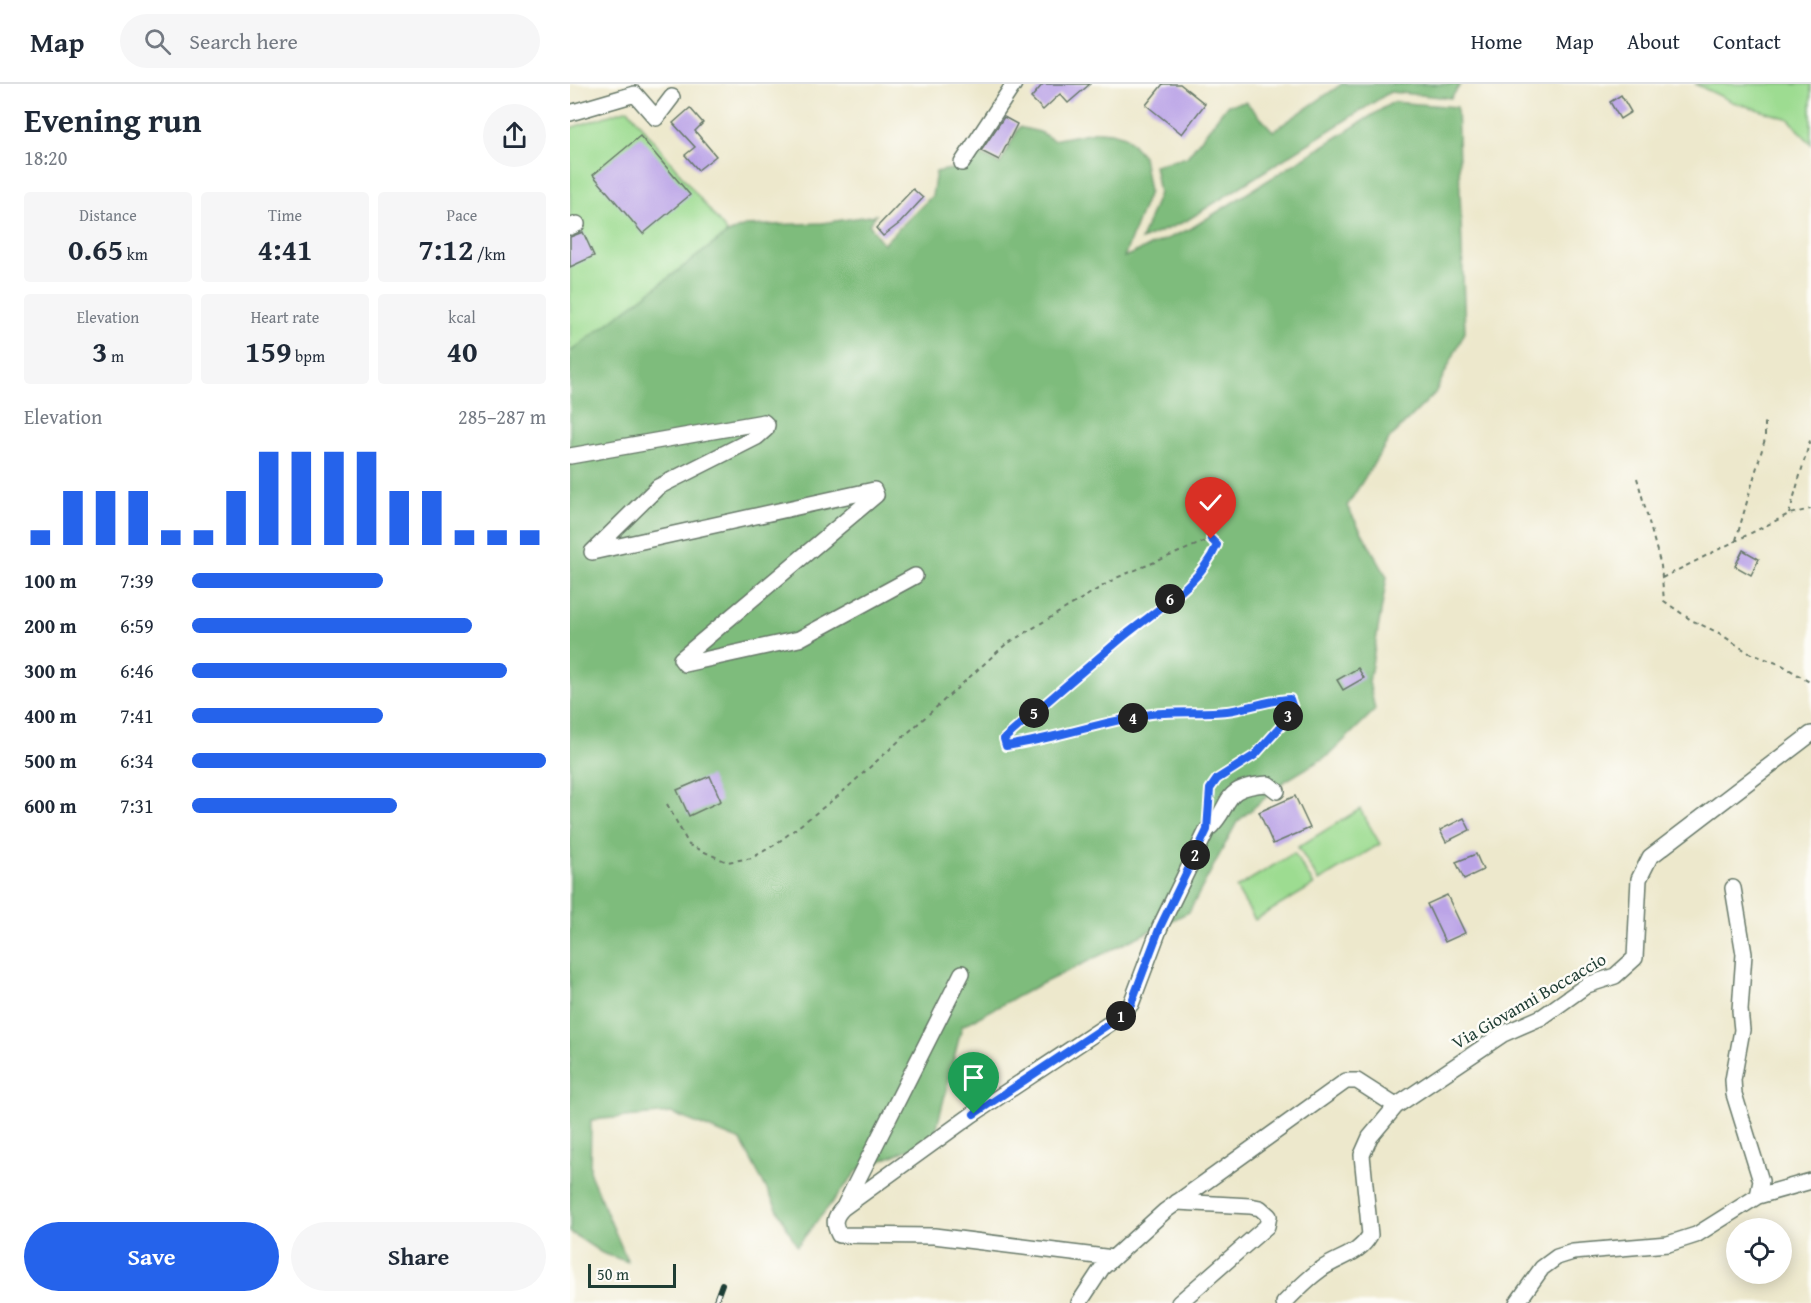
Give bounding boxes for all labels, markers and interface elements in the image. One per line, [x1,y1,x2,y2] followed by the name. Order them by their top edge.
[120,14,540,68] search box
[30,21,84,62] text: Map
[141,25,174,58] icon: search
[189,25,298,57] text: Search here
[1471,26,1522,57] text: Home
[1555,26,1594,57] text: Map
[1627,26,1680,57] text: About
[1713,26,1781,57] text: Contact
[24,96,201,144] text: Evening run
[483,104,546,167] button: share
[24,143,67,172] text: 18:20
[79,203,137,227] text: Distance
[268,203,302,227] text: Time
[447,203,477,227] text: Pace
[68,227,123,271] text: 0.65
[257,227,313,271] text: 4:41
[418,227,473,271] text: 7:12
[123,242,148,266] text: km
[473,242,506,266] text: /km
[77,305,139,329] text: Elevation
[251,305,319,329] text: Heart rate
[448,305,476,329] text: kcal
[92,329,107,373] text: 3
[245,329,292,373] text: 159
[446,329,478,373] text: 40
[107,344,124,368] text: m
[292,344,325,368] text: bpm
[24,402,102,431] text: Elevation
[458,402,546,431] text: 285–287 m
[1185,477,1236,539] pin
[1194,486,1227,519] icon: check
[24,566,77,595] text: 100 m
[120,566,154,595] text: 7:39
[1155,584,1185,614] pin: 6
[1166,587,1174,611] text: 6
[24,611,77,640] text: 200 m
[120,611,154,640] text: 6:59
[24,656,77,685] text: 300 m
[120,656,154,685] text: 6:46
[1019,698,1049,728] pin: 5
[24,701,77,730] text: 400 m
[120,701,154,730] text: 7:41
[1030,701,1038,725] text: 5
[1273,701,1303,731] pin: 3
[1118,703,1148,733] pin: 4
[1284,704,1292,728] text: 3
[1129,706,1137,730] text: 4
[24,746,77,775] text: 500 m
[120,746,154,775] text: 6:34
[24,791,77,820] text: 600 m
[120,791,154,820] text: 7:31
[1180,840,1210,870] pin: 2
[1191,843,1199,867] text: 2
[1447,945,1611,1056] street label: Via Giovanni Boccaccio
[1106,1001,1136,1031] pin: 1
[1117,1004,1125,1028] text: 1
[948,1052,999,1114] pin
[957,1061,990,1094] icon: arrive
[1726,1218,1792,1284] map controls
[1726,1218,1792,1284] button: locate
[24,1222,279,1291] button: Save
[291,1222,546,1291] button: Share
[588,1261,676,1288] scale bar
[597,1262,629,1286] text: 50 m

